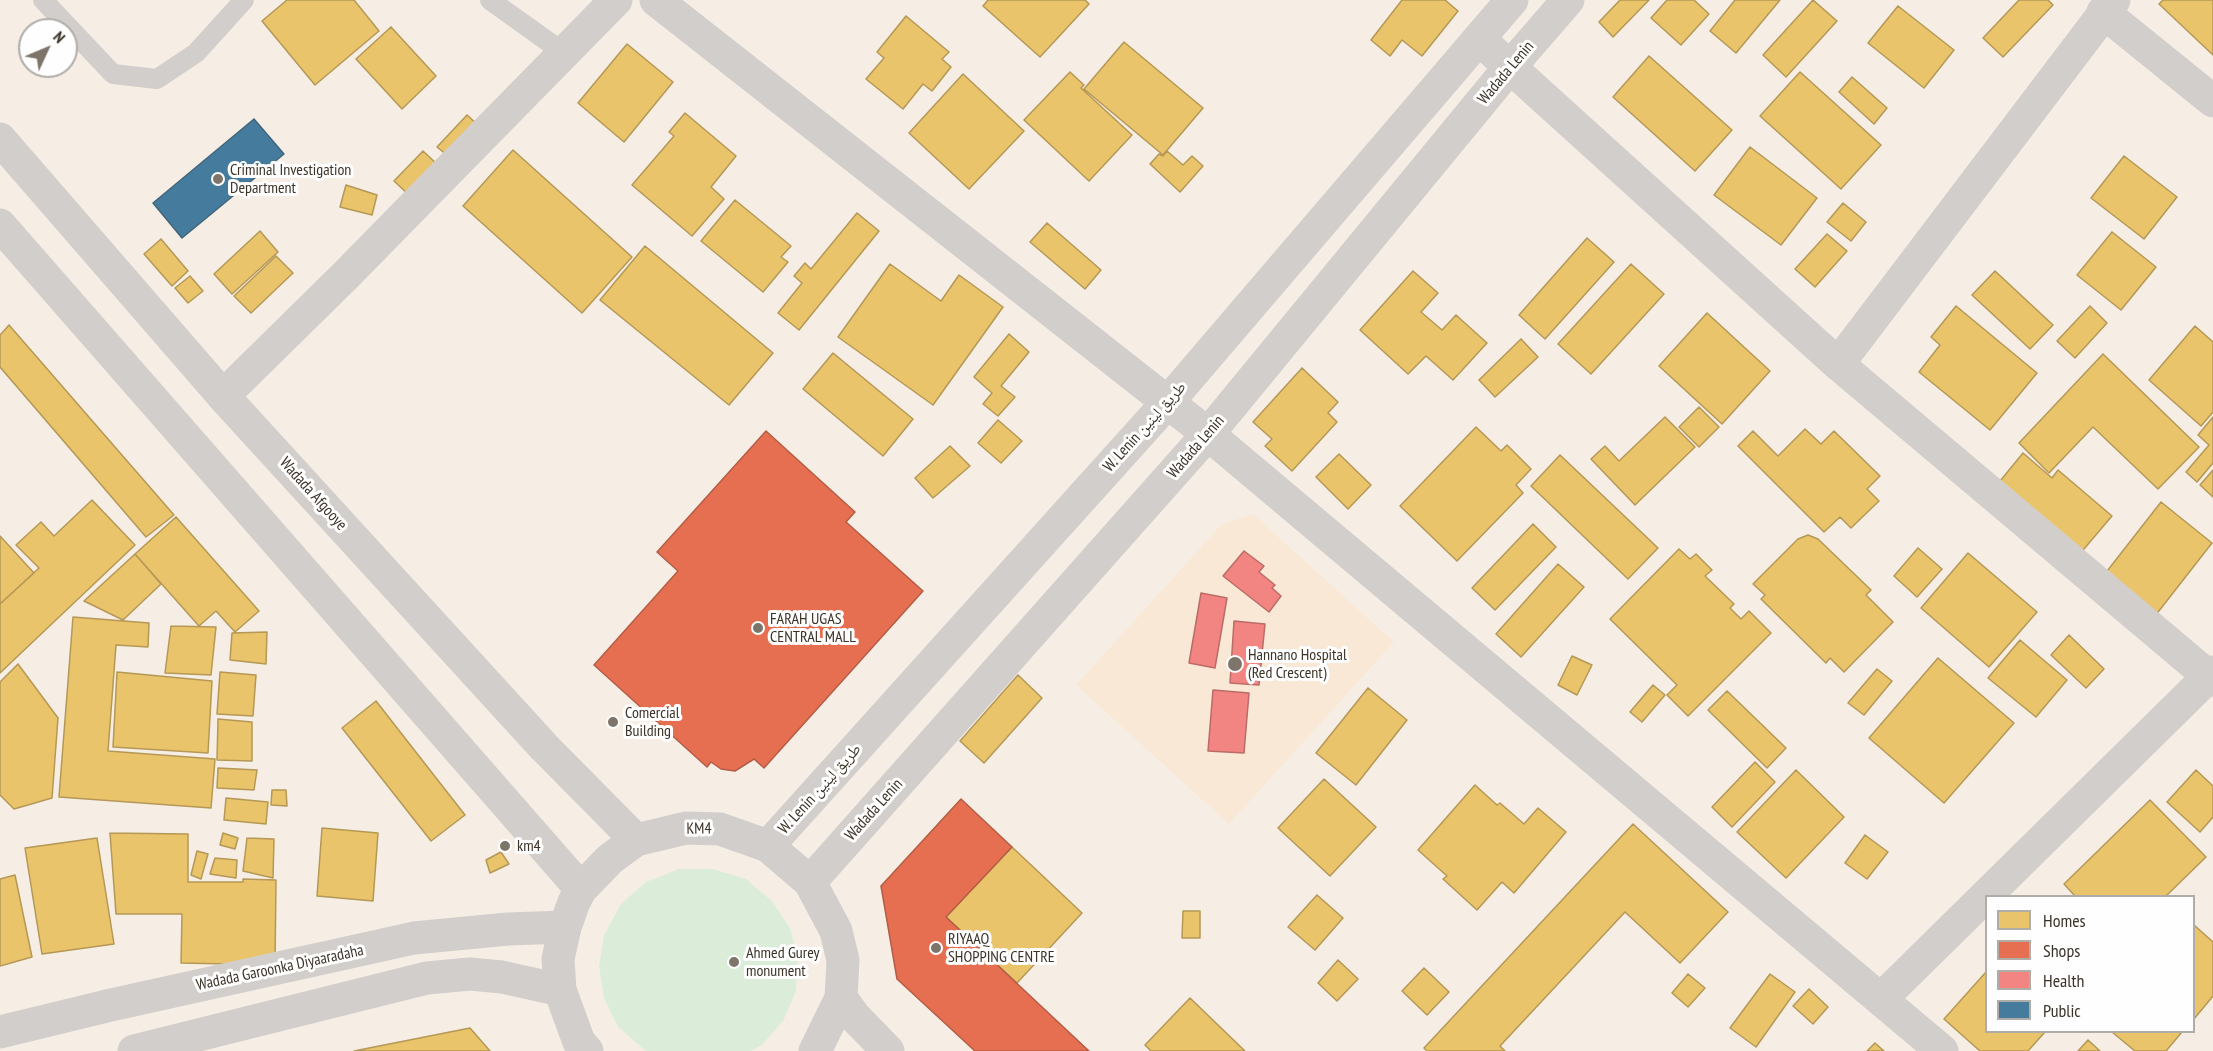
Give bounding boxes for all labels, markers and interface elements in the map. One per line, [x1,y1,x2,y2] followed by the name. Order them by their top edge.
[18,18,78,78] north arrow
[49,27,70,47] text: N
[1474,37,1538,109] street label: Wadada Lenin
[230,160,351,198] place label: Criminal Investigation Department
[211,172,225,186] marker: Criminal Investigation Department
[1100,378,1190,476] street label: W. Lenin طريق لينين
[1164,412,1228,482] street label: Wadada Lenin
[275,454,351,534] street label: Wadada Afgooye
[770,609,856,647] place label: FARAH UGAS CENTRAL MALL
[751,621,765,635] marker: FARAH UGAS CENTRAL MALL
[1248,645,1347,683] place label: Hannano Hospital (Red Crescent)
[1226,655,1244,673] marker: Hannano Hospital (Red Crescent)
[625,703,679,741] place label: Comercial Building
[606,715,620,729] marker: Comercial Building
[775,740,865,838] street label: W. Lenin طريق لينين
[841,775,907,845] street label: Wadada Lenin
[686,819,712,839] street label: KM4
[517,836,541,856] place label: km4
[498,839,512,853] marker: km4
[1985,895,2195,1033] legend
[2043,909,2086,932] text: Homes
[948,929,1055,967] place label: RIYAAQ SHOPPING CENTRE
[2043,939,2080,962] text: Shops
[195,941,365,995] street label: Wadada Garoonka Diyaaradaha
[929,941,943,955] marker: RIYAAQ SHOPPING CENTRE
[746,943,820,981] place label: Ahmed Gurey monument
[727,955,741,969] marker: Ahmed Gurey monument
[2043,969,2084,992] text: Health
[2043,999,2081,1022] text: Public

